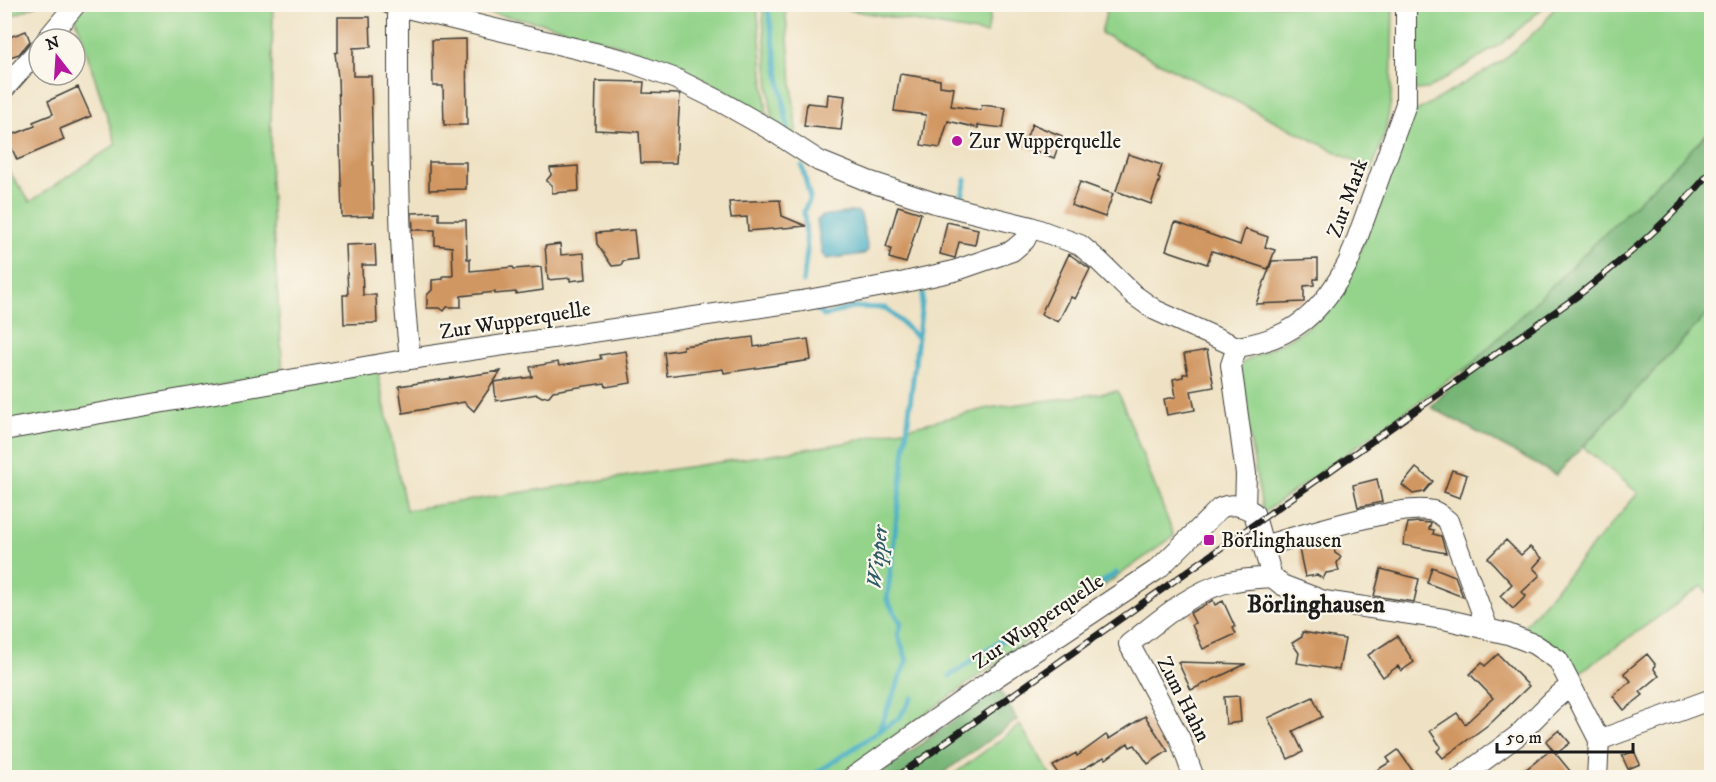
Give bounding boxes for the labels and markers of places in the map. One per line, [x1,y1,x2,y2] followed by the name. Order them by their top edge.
[969,129,1122,155] place label: Zur Wupperquelle
[950,134,964,148] marker: Zur Wupperquelle
[1221,528,1342,554] place label: Börlinghausen
[1202,533,1216,547] marker: Börlinghausen

